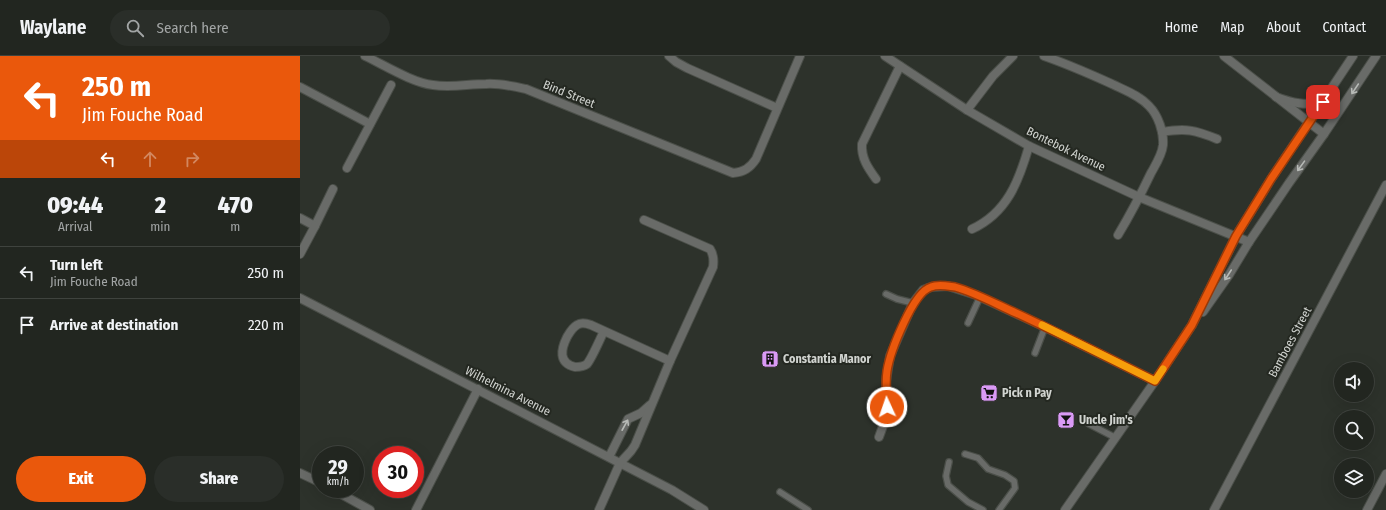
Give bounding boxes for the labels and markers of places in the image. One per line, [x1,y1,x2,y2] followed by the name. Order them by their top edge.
[1306,85,1340,119] pin
[760,349,780,369] building icon: Constantia Manor
[783,352,871,366] place label: Constantia Manor
[979,383,999,403] supermarket icon: Pick n Pay
[1002,386,1052,400] place label: Pick n Pay
[1056,410,1076,430] bar icon: Uncle Jim's
[1079,413,1134,427] place label: Uncle Jim's

